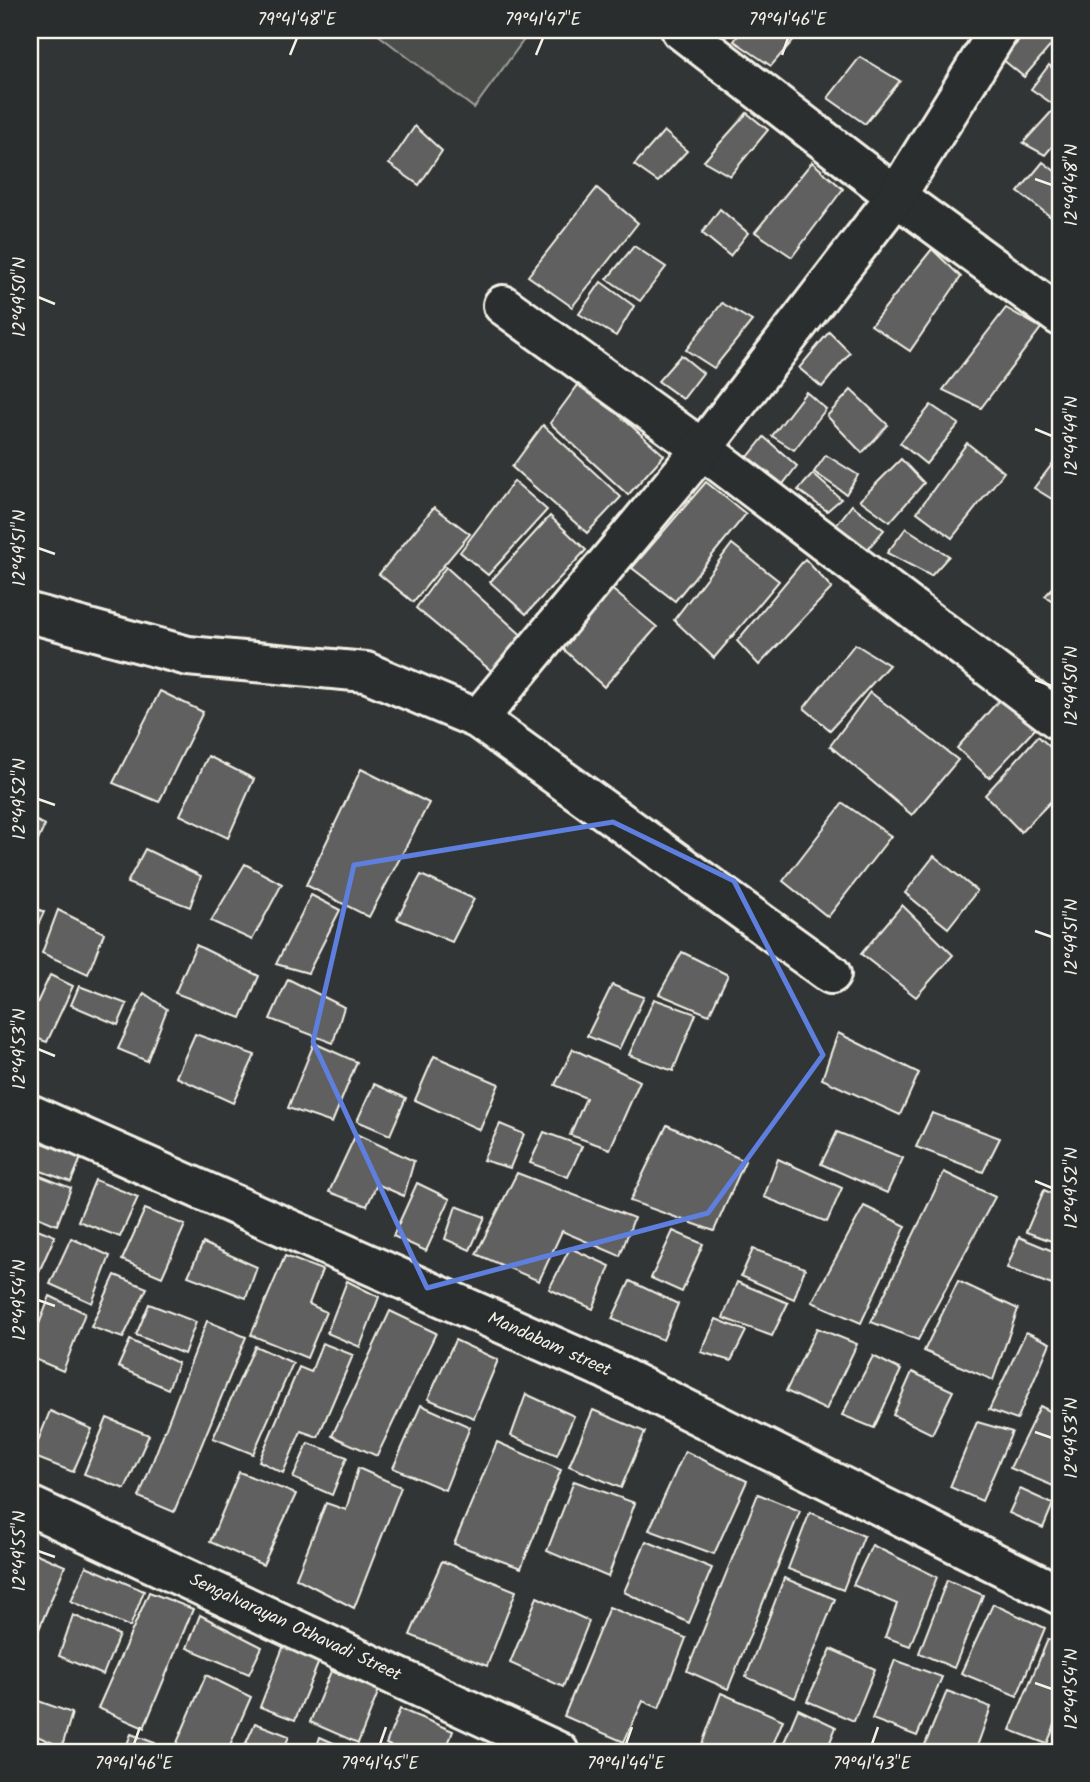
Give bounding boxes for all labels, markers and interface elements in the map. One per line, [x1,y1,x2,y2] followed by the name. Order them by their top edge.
[258,6,337,35] text: 79°41'48"E
[505,6,581,35] text: 79°41'47"E
[749,6,827,35] text: 79°41'46"E
[1058,144,1087,226] text: 12°49'48"N
[6,257,35,337] text: 12°49'50"N
[1058,396,1087,476] text: 12°49'49"N
[6,510,35,587] text: 12°49'51"N
[1058,646,1087,726] text: 12°49'50"N
[6,758,35,840] text: 12°49'52"N
[1058,899,1087,976] text: 12°49'51"N
[6,1008,35,1090] text: 12°49'53"N
[1058,1147,1087,1229] text: 12°49'52"N
[6,1259,35,1341] text: 12°49'54"N
[482,1305,617,1386] street label: Mandabam street
[1058,1397,1087,1479] text: 12°49'53"N
[6,1511,35,1592] text: 12°49'55"N
[184,1566,407,1690] street label: Sengalvarayan Othavadi Street
[1058,1648,1087,1730] text: 12°49'54"N
[95,1750,173,1779] text: 79°41'46"E
[341,1750,419,1779] text: 79°41'45"E
[587,1750,665,1779] text: 79°41'44"E
[833,1750,911,1779] text: 79°41'43"E

